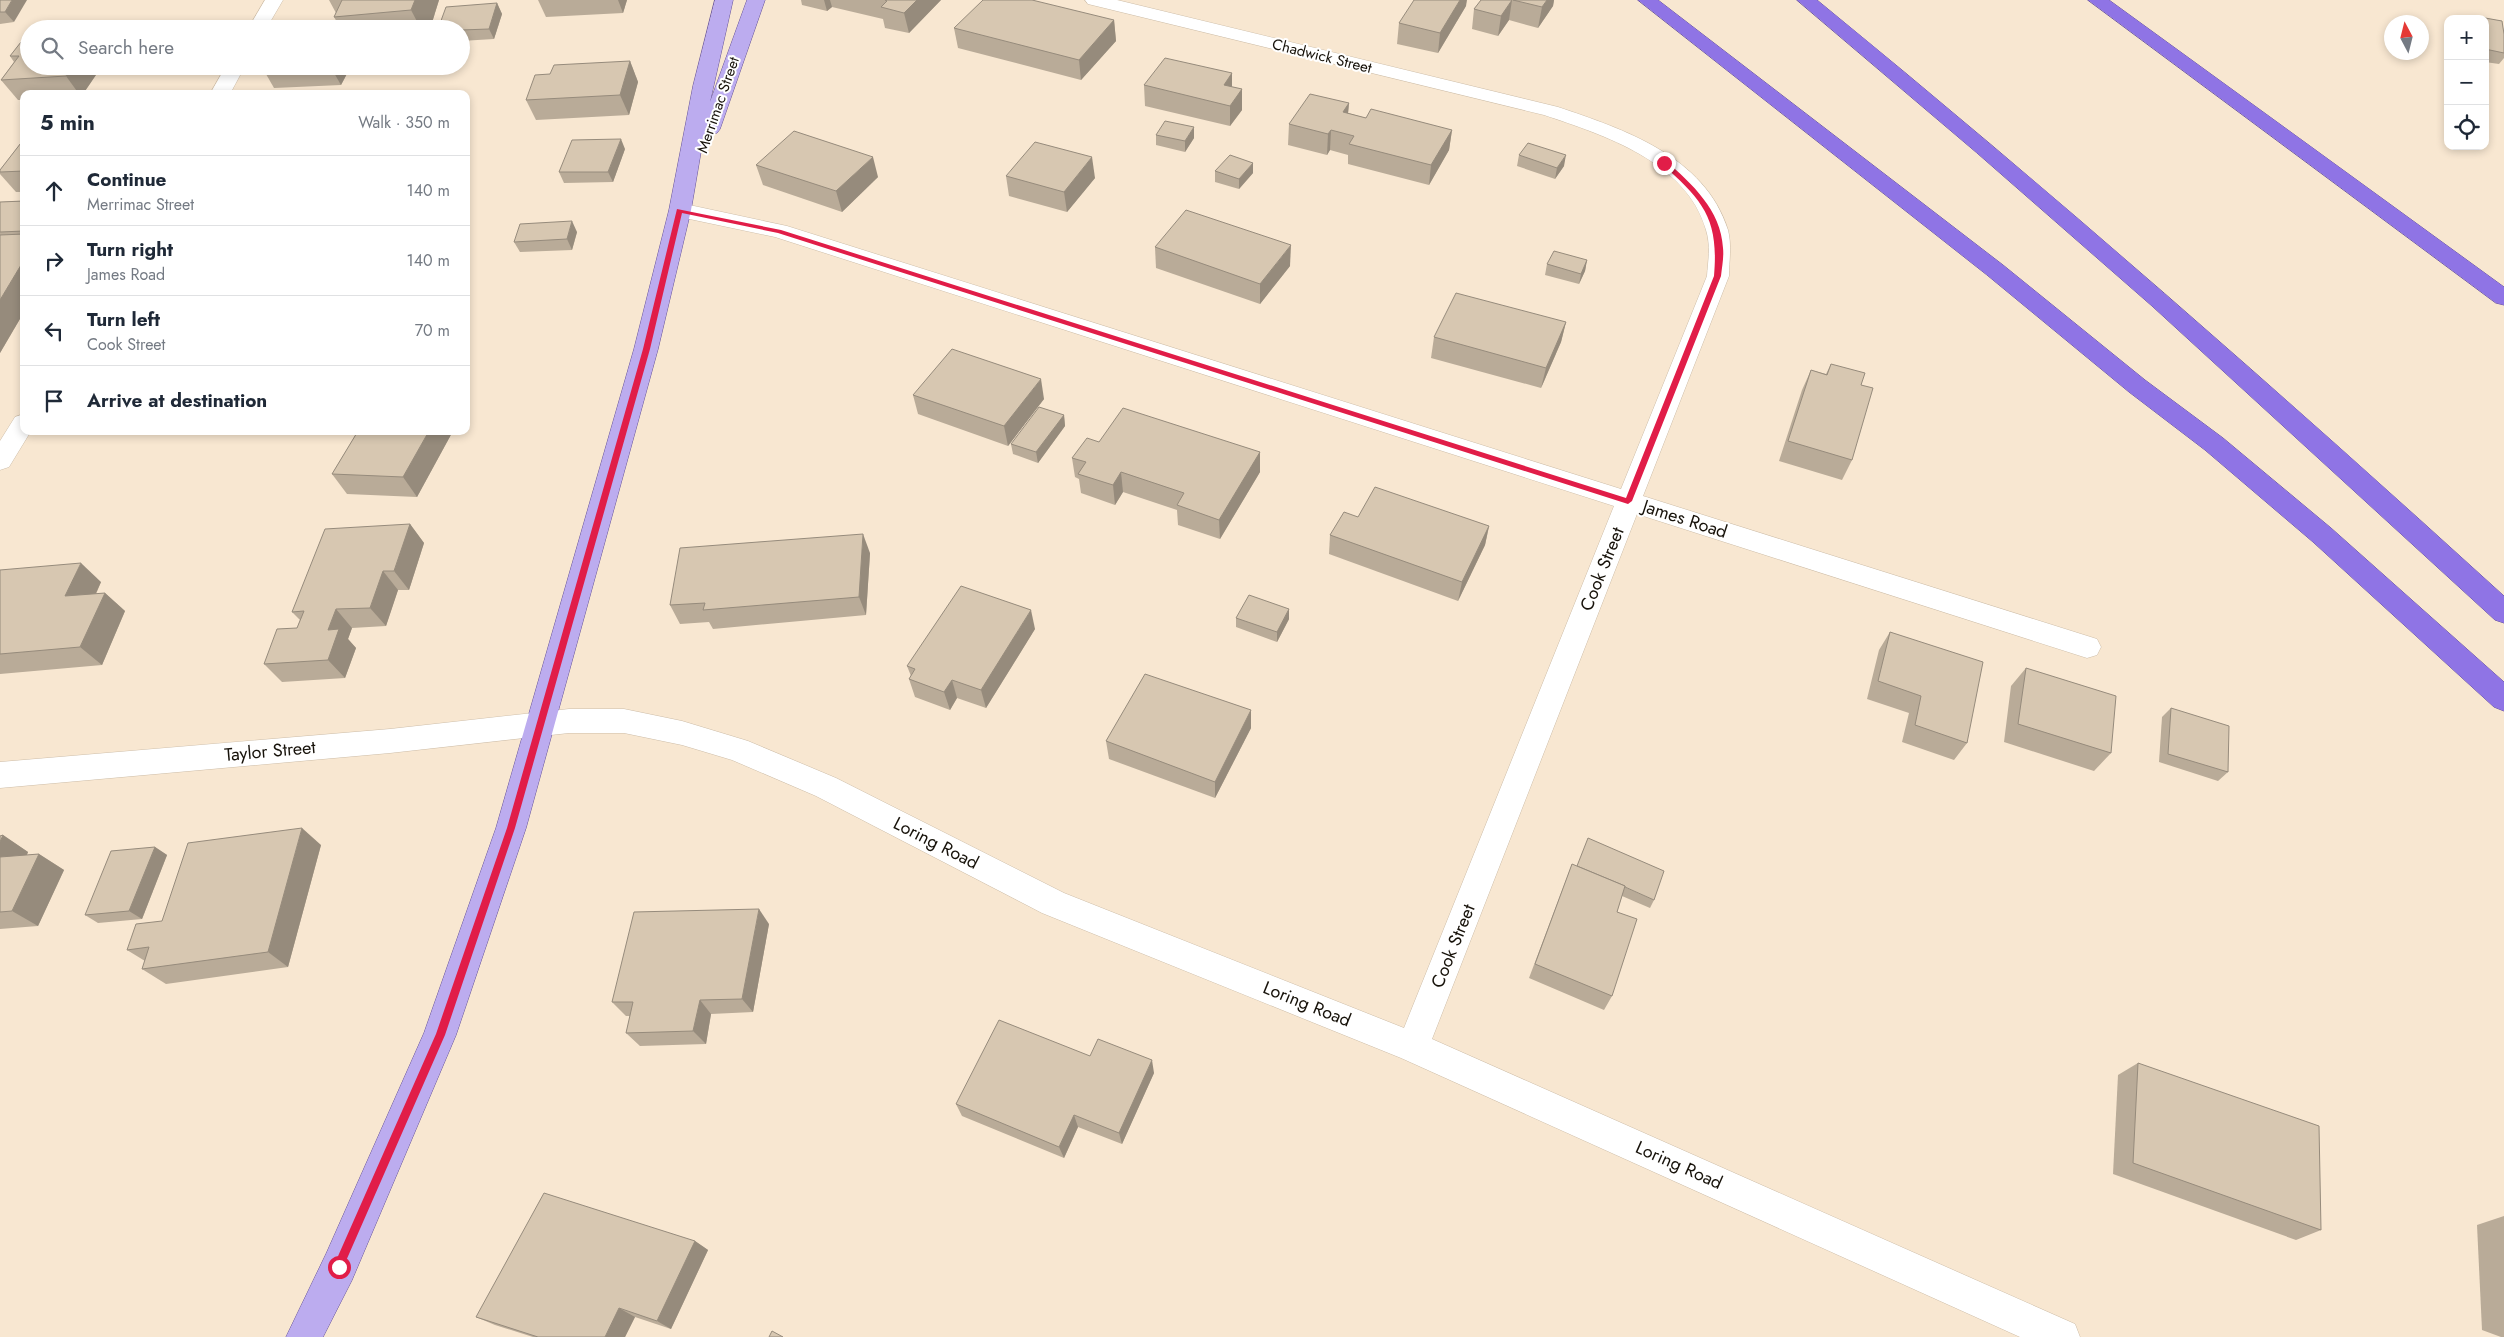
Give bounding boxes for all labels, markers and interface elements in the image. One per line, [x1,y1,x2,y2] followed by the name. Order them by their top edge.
[2384,15,2429,60] north arrow
[2444,15,2489,150] map controls
[2444,15,2489,60] button: +
[20,20,470,75] search box
[1270,33,1375,79] street label: Chadwick Street
[38,34,66,62] icon: search
[78,34,174,61] text: Search here
[691,54,745,156] street label: Merrimac Street
[2444,60,2489,105] button: −
[2444,105,2489,150] button: locate
[40,108,95,138] text: 5 min
[358,111,450,134] text: Walk · 350 m
[1653,152,1676,175] route end
[87,166,166,193] text: Continue
[40,177,68,205] icon: ahead
[407,179,450,202] text: 140 m
[87,193,194,216] text: Merrimac Street
[87,236,173,263] text: Turn right
[40,247,68,275] icon: right
[407,249,450,272] text: 140 m
[87,263,165,286] text: James Road
[87,306,160,333] text: Turn left
[40,317,68,345] icon: left
[415,319,450,342] text: 70 m
[87,333,165,356] text: Cook Street
[40,387,68,415] icon: arrive
[87,387,267,414] text: Arrive at destination
[1637,492,1731,545] street label: James Road
[1573,523,1631,615] street label: Cook Street
[223,734,317,768] street label: Taylor Street
[889,810,983,876] street label: Loring Road
[1424,900,1482,992] street label: Cook Street
[1259,975,1355,1033] street label: Loring Road
[1631,1134,1727,1196] street label: Loring Road
[328,1256,351,1279] route start

